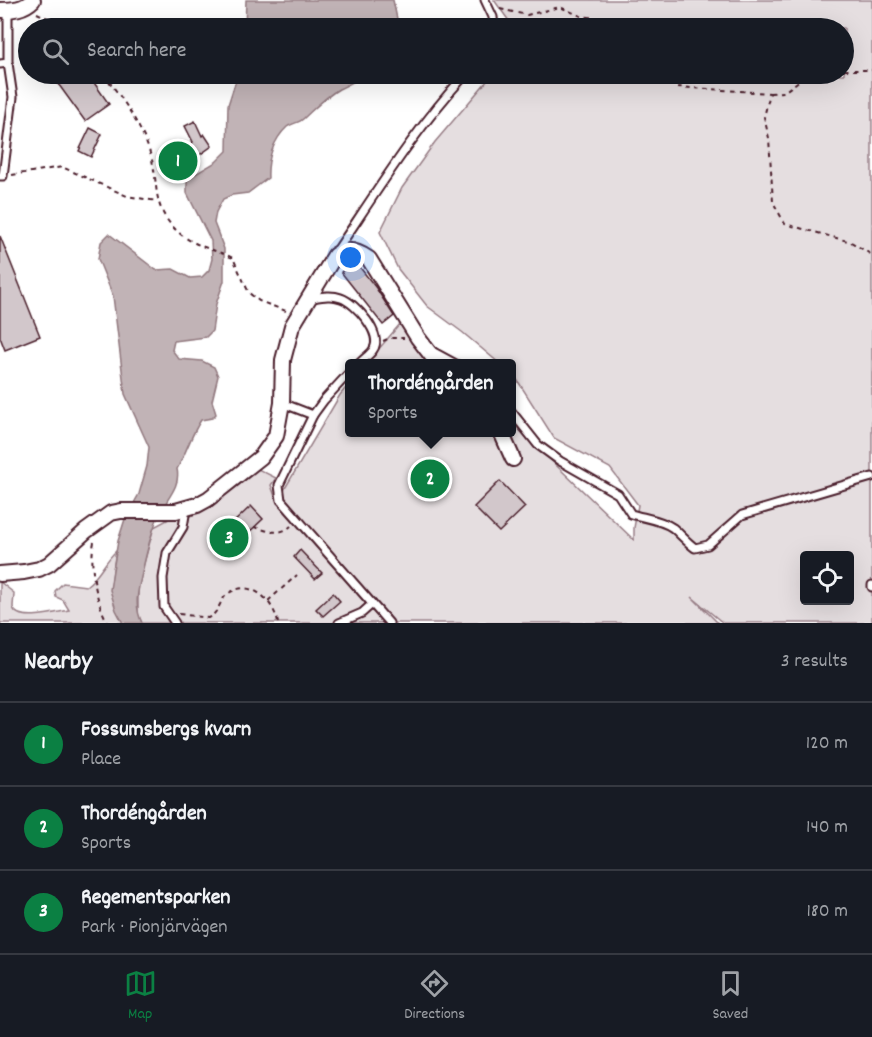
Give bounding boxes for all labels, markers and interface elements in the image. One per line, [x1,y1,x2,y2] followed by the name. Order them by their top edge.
[18,18,854,84] search box
[39,35,72,68] icon: search
[87,36,186,67] text: Search here
[158,138,198,184] pin: 1
[336,243,365,272] your location
[345,359,516,437] popup
[368,369,493,400] text: Thordéngården
[368,400,418,428] text: Sports
[410,456,450,502] pin: 2
[210,516,248,560] pin: 3
[800,551,854,605] map controls
[800,551,854,605] button: locate
[24,644,92,681] text: Nearby
[781,648,848,676] text: 3 results
[81,715,251,746] text: Fossumsbergs kvarn
[41,730,46,758] text: 1
[806,730,848,758] text: 120 m
[81,746,121,774] text: Place
[81,799,207,830] text: Thordéngården
[39,814,48,842] text: 2
[806,814,848,842] text: 140 m
[81,830,131,858] text: Sports
[81,883,231,914] text: Regementsparken
[39,898,48,926] text: 3
[806,898,848,926] text: 180 m
[81,914,227,942] text: Park · Pionjärvägen
[124,967,157,1026] tab: Map
[404,967,465,1026] tab: Directions
[712,967,748,1026] tab: Saved

